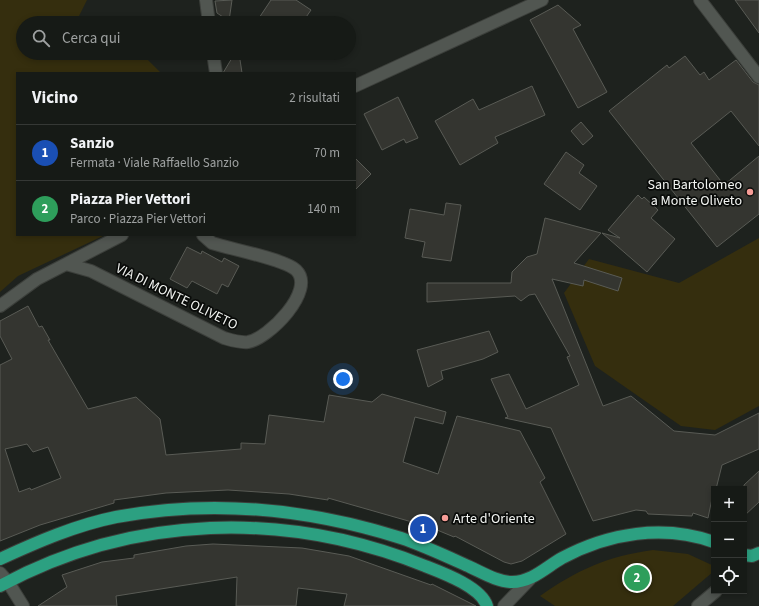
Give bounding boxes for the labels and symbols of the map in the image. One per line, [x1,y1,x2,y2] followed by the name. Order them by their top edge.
[647,175,742,211] place label: San Bartolomeo a Monte Oliveto
[745,187,755,197] marker: San Bartolomeo a Monte Oliveto
[112,259,241,335] street label: VIA DI MONTE OLIVETO
[333,369,353,389] your location
[453,509,535,529] place label: Arte d'Oriente
[440,513,450,523] marker: Arte d'Oriente
[410,514,436,544] pin: 1
[624,563,650,593] pin: 2

